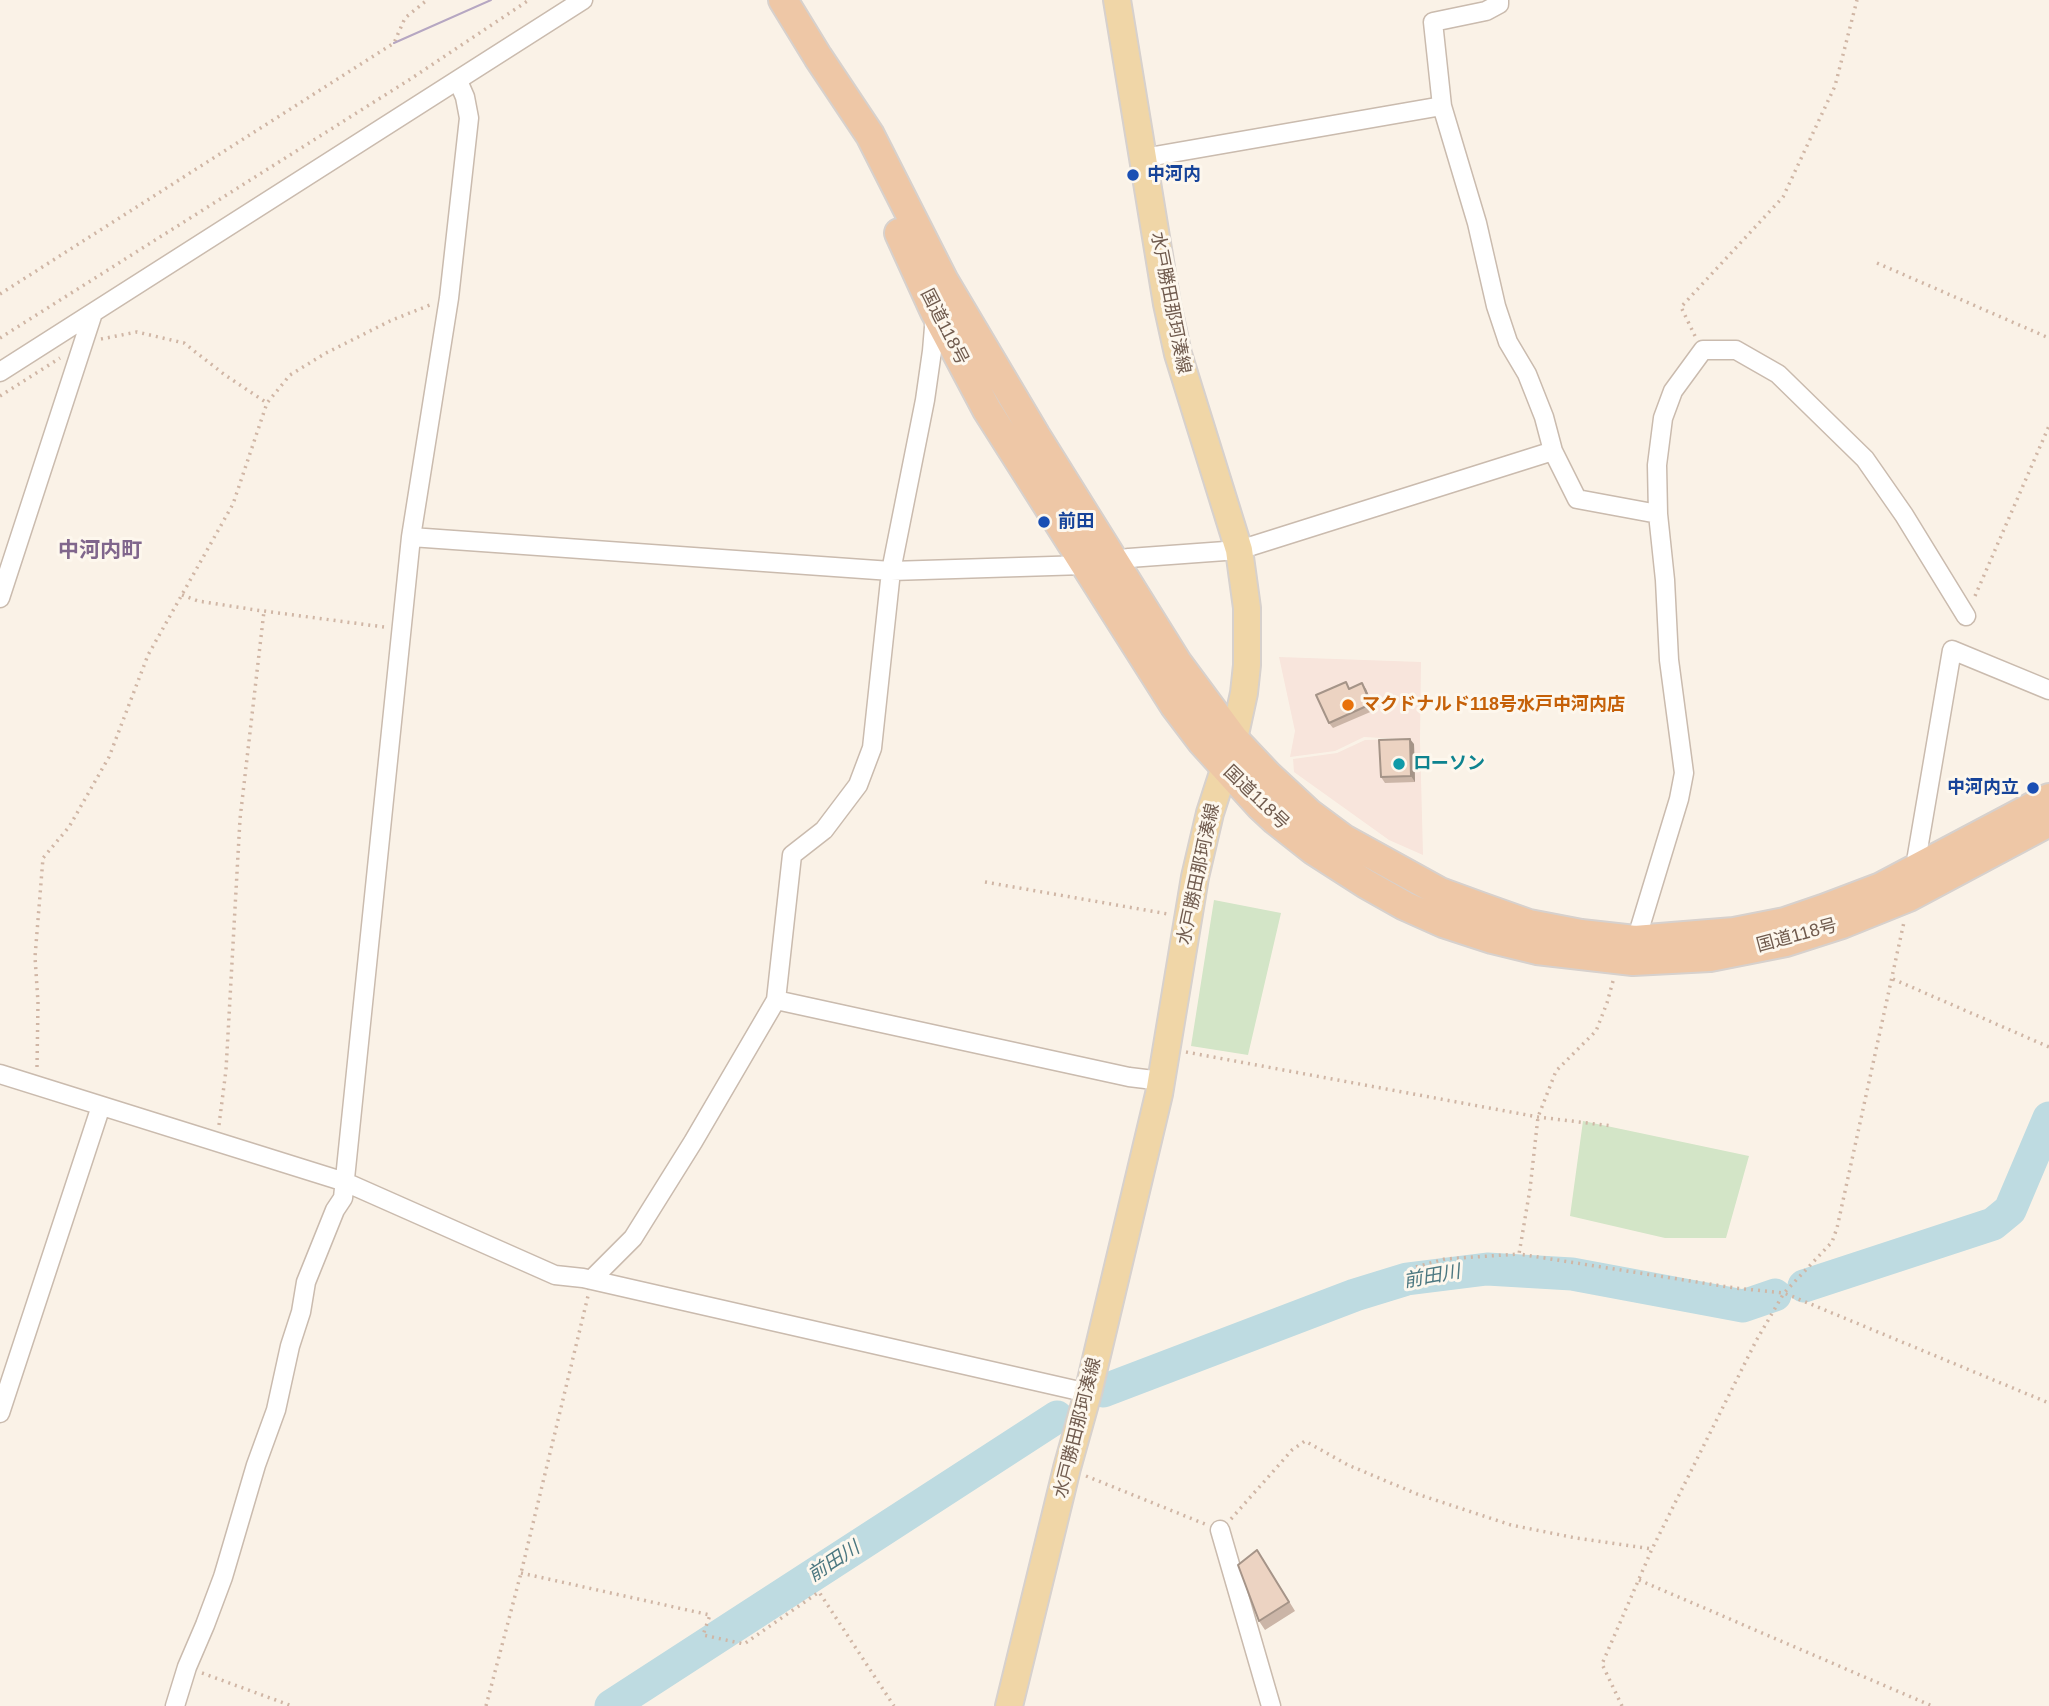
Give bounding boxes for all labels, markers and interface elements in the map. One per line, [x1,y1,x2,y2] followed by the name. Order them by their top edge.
[1147,164,1201,186] place label: 中河内
[1125,167,1141,183] marker: 中河内
[1146,230,1194,376] street label: 水戸勝田那珂湊線
[916,285,972,369] street label: 国道118号
[1058,511,1094,533] place label: 前田
[1036,514,1052,530] marker: 前田
[58,538,142,564] district label: 中河内町
[1362,694,1625,716] place label: マクドナルド118号水戸中河内店
[1340,697,1356,713] marker: マクドナルド118号水戸中河内店
[1413,753,1485,775] place label: ローソン
[1391,756,1407,772] marker: ローソン
[1219,762,1293,834] street label: 国道118号
[1947,777,2019,799] place label: 中河内立
[2025,780,2041,796] marker: 中河内立
[1173,801,1225,947] street label: 水戸勝田那珂湊線
[1754,915,1840,957] street label: 国道118号
[1402,1261,1462,1293] water label: 前田川
[1050,1356,1106,1500] street label: 水戸勝田那珂湊線
[804,1537,864,1587] water label: 前田川

